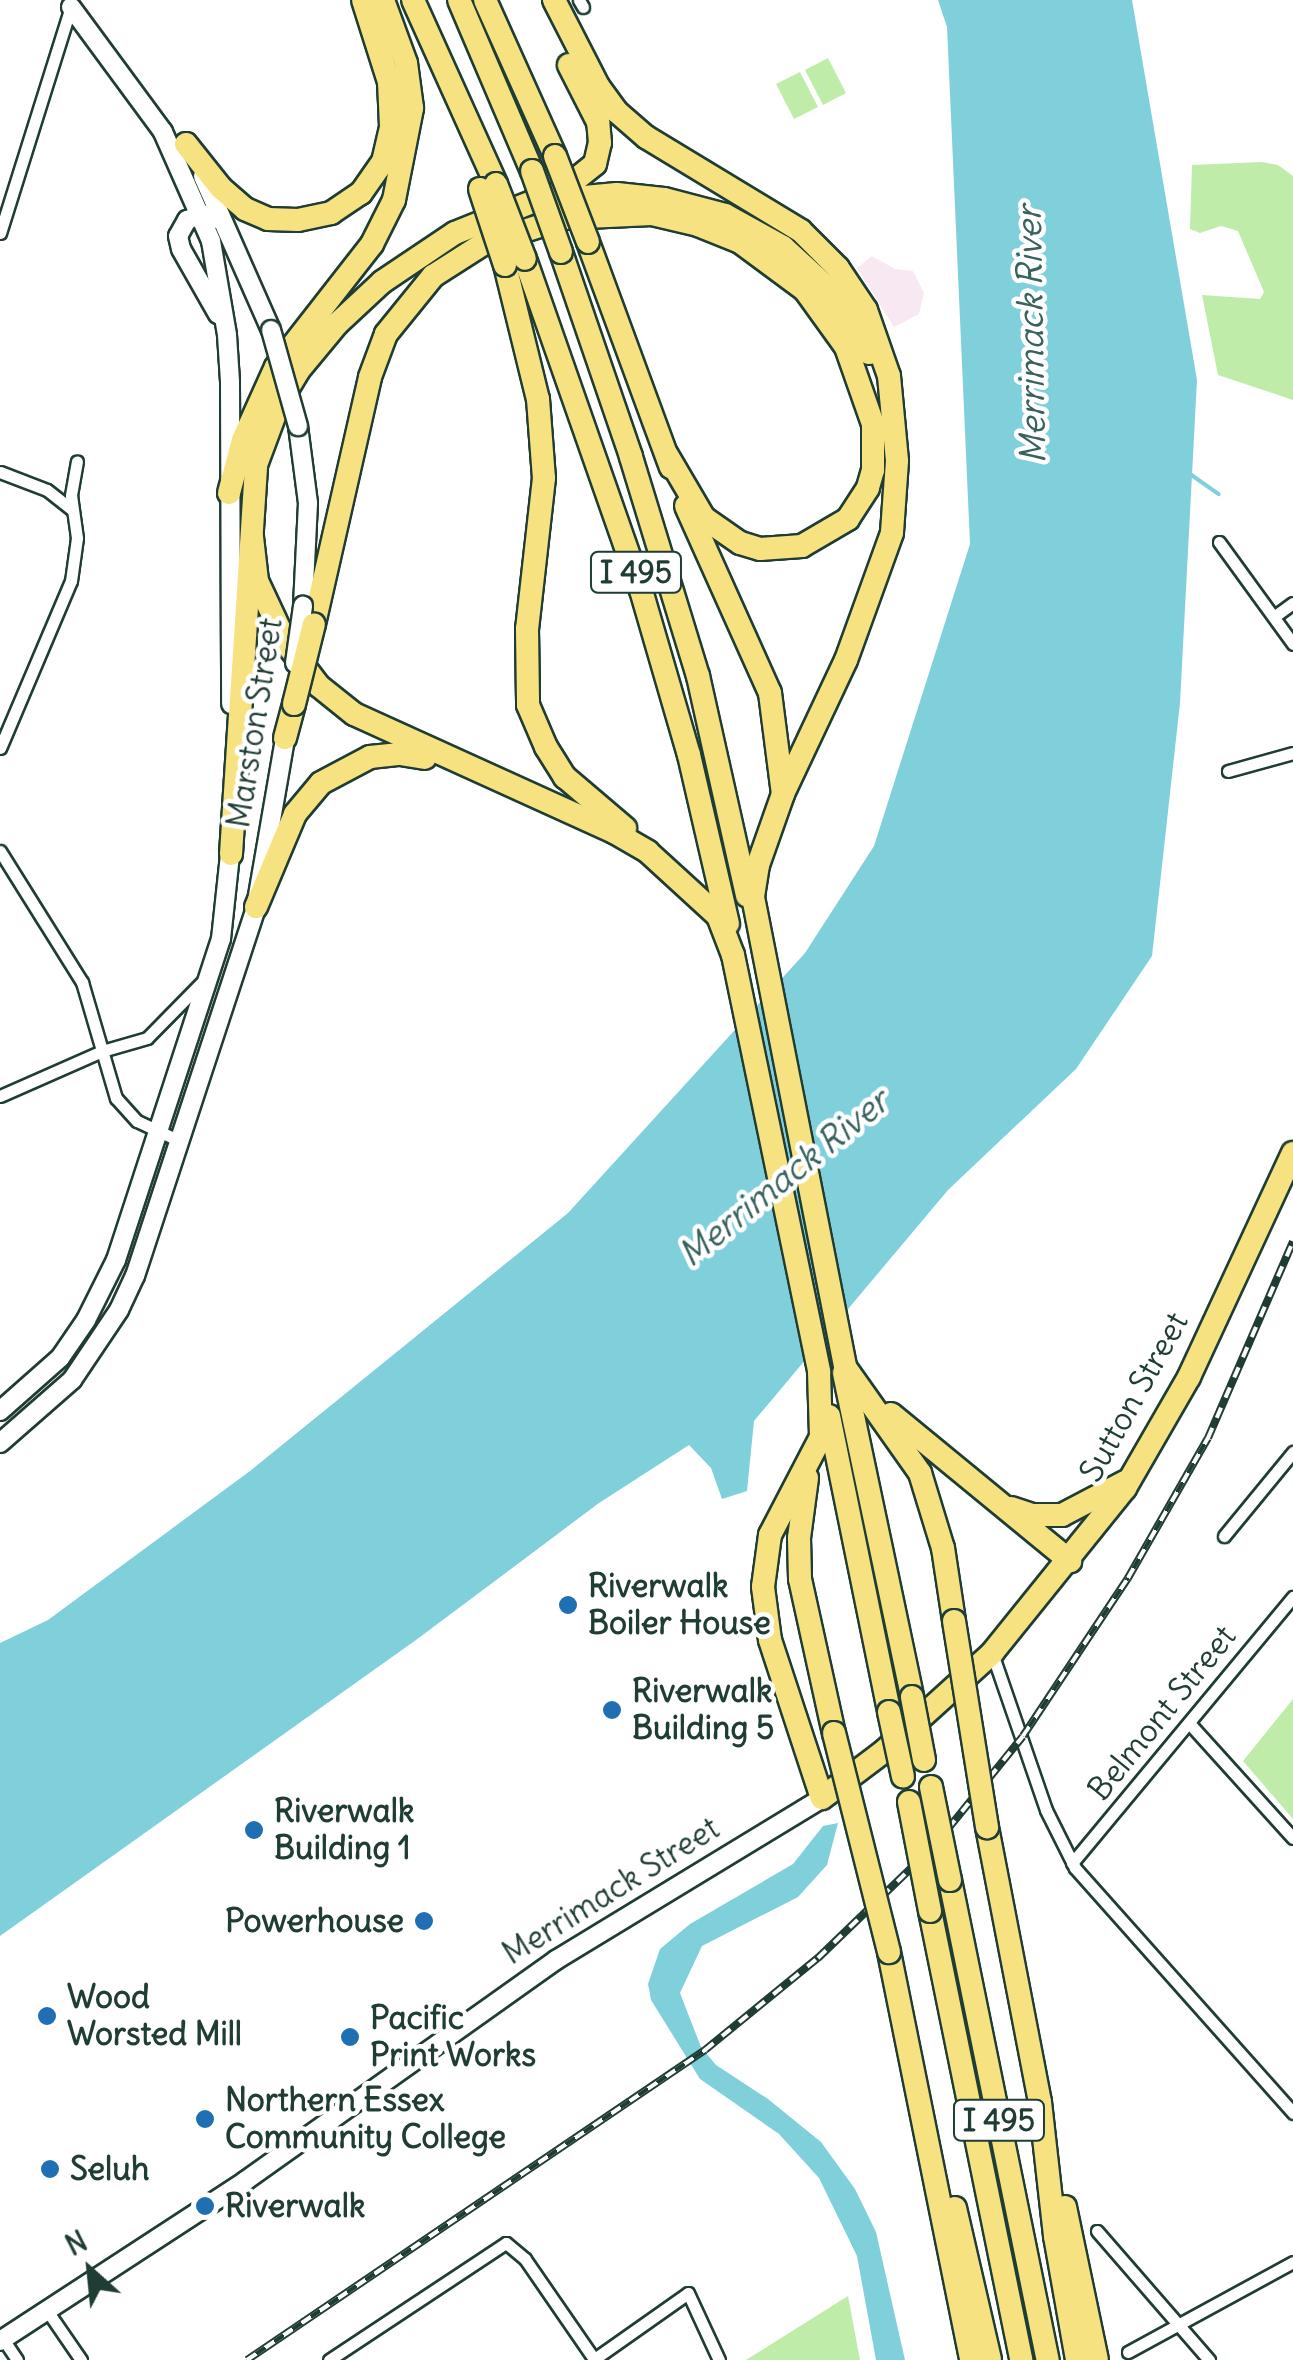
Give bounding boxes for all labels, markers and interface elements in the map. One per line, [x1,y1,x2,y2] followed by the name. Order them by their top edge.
[1007,206,1053,464] water label: Merrimack River
[588,547,684,597] road number: I 495
[219,615,291,831] street label: Marston Street
[669,1079,897,1275] water label: Merrimack River
[1072,1306,1196,1488] street label: Sutton Street
[588,1568,771,1643] place label: Riverwalk Boiler House
[557,1594,579,1616] marker: Riverwalk Boiler House
[1080,1618,1244,1808] street label: Belmont Street
[632,1673,774,1748] place label: Riverwalk Building 5
[601,1699,623,1721] marker: Riverwalk Building 5
[274,1793,414,1868] place label: Riverwalk Building 1
[496,1809,726,1973] street label: Merrimack Street
[243,1819,265,1841] marker: Riverwalk Building 1
[225,1902,404,1940] place label: Powerhouse
[413,1910,435,1932] marker: Powerhouse
[67,1979,242,2054] place label: Wood Worsted Mill
[370,2000,536,2075] place label: Pacific Print Works
[36,2005,58,2027] marker: Wood Worsted Mill
[339,2026,361,2048] marker: Pacific Print Works
[225,2082,506,2157] place label: Northern Essex Community College
[952,2095,1046,2145] road number: I 495
[194,2108,216,2130] marker: Northern Essex Community College
[70,2150,149,2188] place label: Seluh
[39,2158,61,2180] marker: Seluh
[225,2187,365,2225] place label: Riverwalk
[194,2195,216,2217] marker: Riverwalk
[40,2220,140,2320] north arrow
[60,2223,93,2264] text: N

